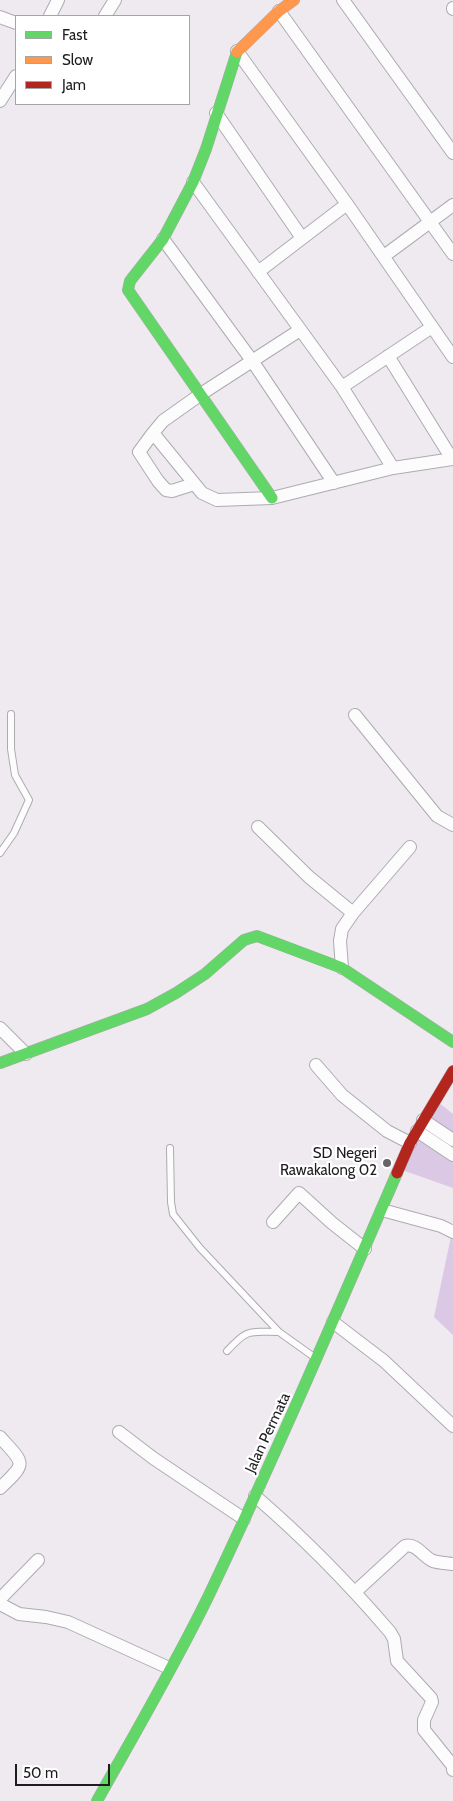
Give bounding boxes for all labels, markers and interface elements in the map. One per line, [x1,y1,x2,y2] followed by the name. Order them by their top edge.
[15,15,190,105] legend
[62,26,87,44] text: Fast
[62,51,93,69] text: Slow
[62,76,86,94] text: Jam
[280,1145,377,1180] place label: SD Negeri Rawakalong 02
[381,1157,393,1169] marker: SD Negeri Rawakalong 02
[242,1390,294,1476] street label: Jalan Permata
[18,1754,112,1786] scale bar
[23,1764,58,1782] text: 50 m

